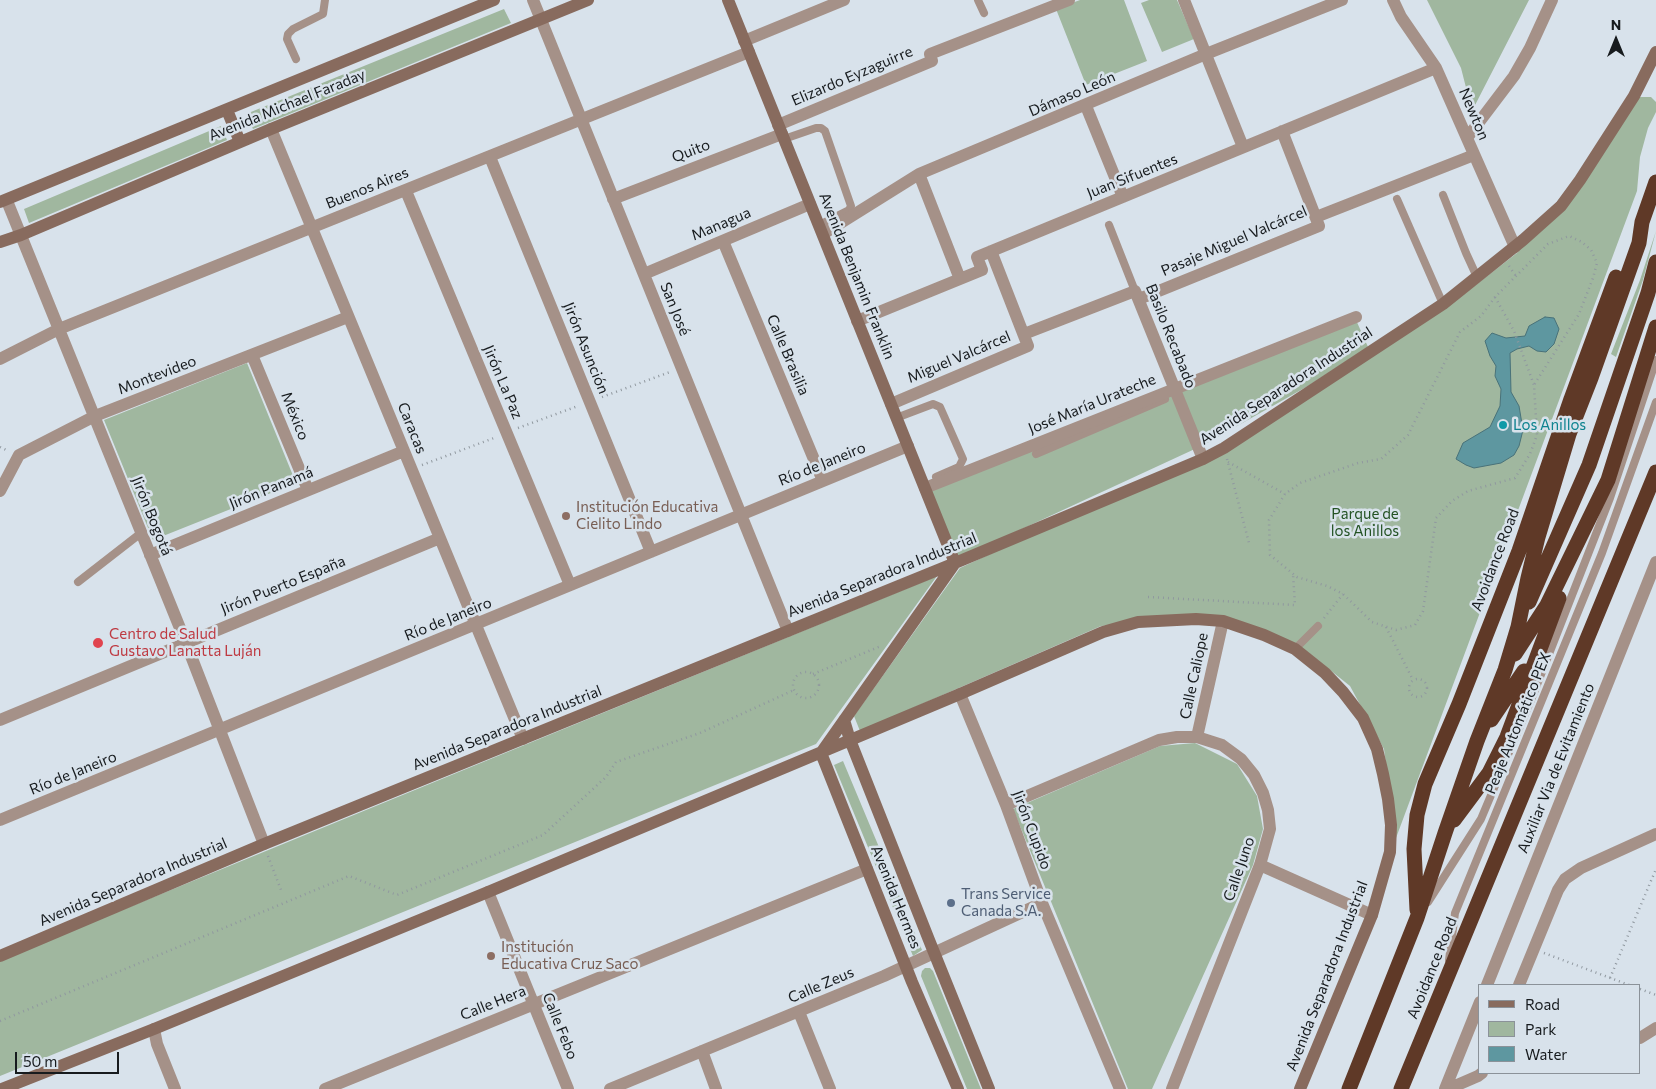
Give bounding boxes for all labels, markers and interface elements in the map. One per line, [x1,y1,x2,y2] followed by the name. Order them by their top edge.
[1591,15,1641,65] north arrow
[1611,16,1621,33] text: N
[789,42,915,110] street label: Elizardo Eyzaguirre
[206,65,368,145] street label: Avenida Michael Faraday
[1026,68,1118,120] street label: Dámaso León
[1455,85,1493,143] street label: Newton
[669,136,713,166] street label: Quito
[1084,150,1180,202] street label: Juan Sifuentes
[323,163,411,213] street label: Buenos Aires
[815,190,899,362] street label: Avenida Benjamin Franklin
[1158,202,1310,280] street label: Pasaje Miguel Valcárcel
[689,203,753,245] street label: Managua
[656,280,694,338] street label: San José
[1142,281,1200,391] street label: Basilo Recabado
[559,299,613,397] street label: Jirón Asunción
[763,312,813,398] street label: Calle Brasilia
[1196,323,1376,449] street label: Avenida Separadora Industrial
[905,327,1013,387] street label: Miguel Valcárcel
[479,342,527,422] street label: Jirón La Paz
[115,352,199,398] street label: Montevideo
[1026,370,1158,438] street label: José María Urateche
[277,389,313,443] street label: México
[394,400,430,456] street label: Caracas
[1513,416,1586,434] place label: Los Anillos
[1497,419,1509,431] marker: Los Anillos
[776,438,868,490] street label: Río de Janeiro
[226,463,316,513] street label: Jirón Panamá
[128,474,176,558] street label: Jirón Bogotá
[576,498,718,533] place label: Institución Educativa Cielito Lindo
[1331,505,1399,540] park label: Parque de los Anillos
[1467,506,1523,614] street label: Avoidance Road
[560,510,572,522] marker: Institución Educativa Cielito Lindo
[785,529,979,621] street label: Avenida Separadora Industrial
[218,552,348,618] street label: Jirón Puerto España
[402,593,494,645] street label: Río de Janeiro
[109,625,261,660] place label: Centro de Salud Gustavo Lanatta Luján
[1176,631,1212,721] street label: Calle Caliope
[91,636,105,650] marker: Centro de Salud Gustavo Lanatta Luján
[1481,649,1555,797] street label: Peaje Automático PEX
[1514,680,1598,856] street label: Auxiliar Via de Evitamiento
[410,682,604,774] street label: Avenida Separadora Industrial
[27,747,119,799] street label: Río de Janeiro
[1009,788,1055,872] street label: Jirón Cupido
[36,834,230,930] street label: Avenida Separadora Industrial
[1220,834,1258,904] street label: Calle Juno
[867,843,925,951] street label: Avenida Hermes
[1282,878,1372,1074] street label: Avenida Separadora Industrial
[961,885,1051,920] place label: Trans Service Canada S.A.
[945,897,957,909] marker: Trans Service Canada S.A.
[1403,914,1461,1022] street label: Avoidance Road
[501,938,638,973] place label: Institución Educativa Cruz Saco
[485,950,497,962] marker: Institución Educativa Cruz Saco
[785,963,857,1007] street label: Calle Zeus
[457,982,529,1024] street label: Calle Hera
[1478,984,1641,1074] legend
[538,990,582,1062] street label: Calle Febo
[1525,995,1560,1013] text: Road
[1525,1020,1556,1038] text: Park
[18,1042,121,1074] scale bar
[1525,1045,1567,1063] text: Water
[23,1052,57,1070] text: 50 m

